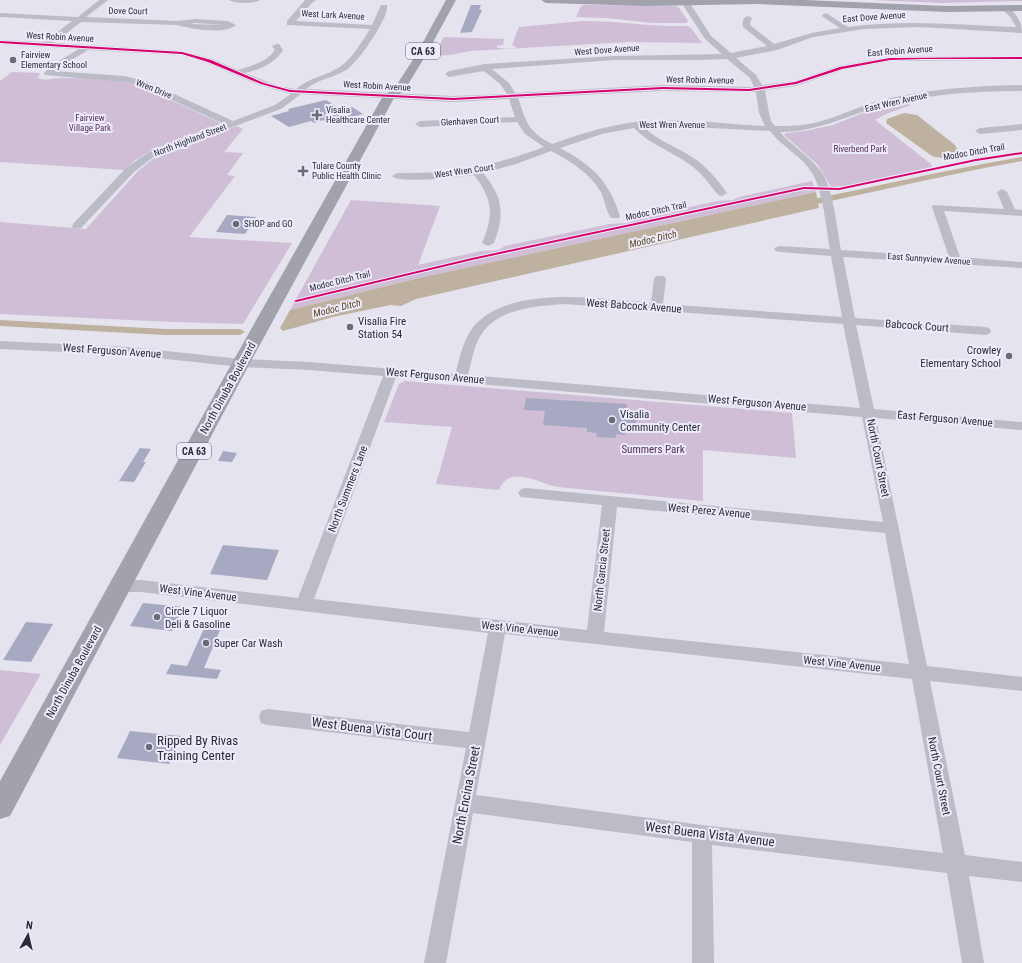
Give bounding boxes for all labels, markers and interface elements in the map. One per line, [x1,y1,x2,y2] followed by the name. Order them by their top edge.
[108,6,148,16] street label: Dove Court
[301,8,365,22] street label: West Lark Avenue
[842,10,906,24] street label: East Dove Avenue
[26,30,94,44] street label: West Robin Avenue
[406,43,440,59] road number: CA 63
[574,43,640,57] street label: West Dove Avenue
[867,44,933,58] street label: East Robin Avenue
[21,50,87,70] place label: Fairview Elementary School
[8,55,18,65] marker: Fairview Elementary School
[666,74,734,86] street label: West Robin Avenue
[134,77,174,101] street label: Wren Drive
[343,79,411,93] street label: West Robin Avenue
[864,90,928,114] street label: East Wren Avenue
[326,105,390,125] place label: Visalia Healthcare Center
[311,109,323,121] marker: Visalia Healthcare Center
[69,113,111,133] park label: Fairview Village Park
[440,114,500,128] street label: Glenhaven Court
[639,120,705,130] street label: West Wren Avenue
[152,121,228,158] street label: North Highland Street
[943,142,1005,162] street label: Modoc Ditch Trail
[833,144,887,154] park label: Riverbend Park
[312,161,381,181] place label: Tulare County Public Health Clinic
[434,162,494,180] street label: West Wren Court
[297,165,309,177] marker: Tulare County Public Health Clinic
[625,200,687,222] street label: Modoc Ditch Trail
[231,219,241,229] marker: SHOP and GO
[244,219,293,229] place label: SHOP and GO
[628,228,678,250] water label: Modoc Ditch
[887,251,971,267] street label: East Sunnyview Avenue
[309,269,371,293] street label: Modoc Ditch Trail
[586,296,682,316] street label: West Babcock Avenue
[312,297,362,319] water label: Modoc Ditch
[358,315,406,341] place label: Visalia Fire Station 54
[885,317,949,335] street label: Babcock Court
[345,322,355,332] marker: Visalia Fire Station 54
[197,340,259,436] street label: North Dinuba Boulevard
[62,341,162,361] street label: West Ferguson Avenue
[920,344,1001,370] place label: Crowley Elementary School
[1004,351,1014,361] marker: Crowley Elementary School
[385,365,485,387] street label: West Ferguson Avenue
[707,392,807,414] street label: West Ferguson Avenue
[620,408,701,434] place label: Visalia Community Center
[897,408,993,430] street label: East Ferguson Avenue
[607,415,617,425] marker: Visalia Community Center
[864,418,892,498] street label: North Court Street
[177,443,211,459] road number: CA 63
[621,443,685,456] park label: Summers Park
[326,444,370,534] street label: North Summers Lane
[667,501,751,521] street label: West Perez Avenue
[591,528,613,612] street label: North Garcia Street
[159,582,237,604] street label: West Vine Avenue
[165,605,230,631] place label: Circle 7 Liquor Deli & Gasoline
[152,612,162,622] marker: Circle 7 Liquor Deli & Gasoline
[481,618,559,640] street label: West Vine Avenue
[43,624,105,720] street label: North Dinuba Boulevard
[214,637,283,650] place label: Super Car Wash
[201,638,211,648] marker: Super Car Wash
[803,653,881,675] street label: West Vine Avenue
[311,714,433,744] street label: West Buena Vista Court
[157,733,238,763] place label: Ripped By Rivas Training Center
[925,736,953,816] street label: North Court Street
[144,742,154,752] marker: Ripped By Rivas Training Center
[449,744,483,845] street label: North Encina Street
[644,819,776,849] street label: West Buena Vista Avenue
[8,915,48,955] north arrow
[25,919,34,933] text: N

